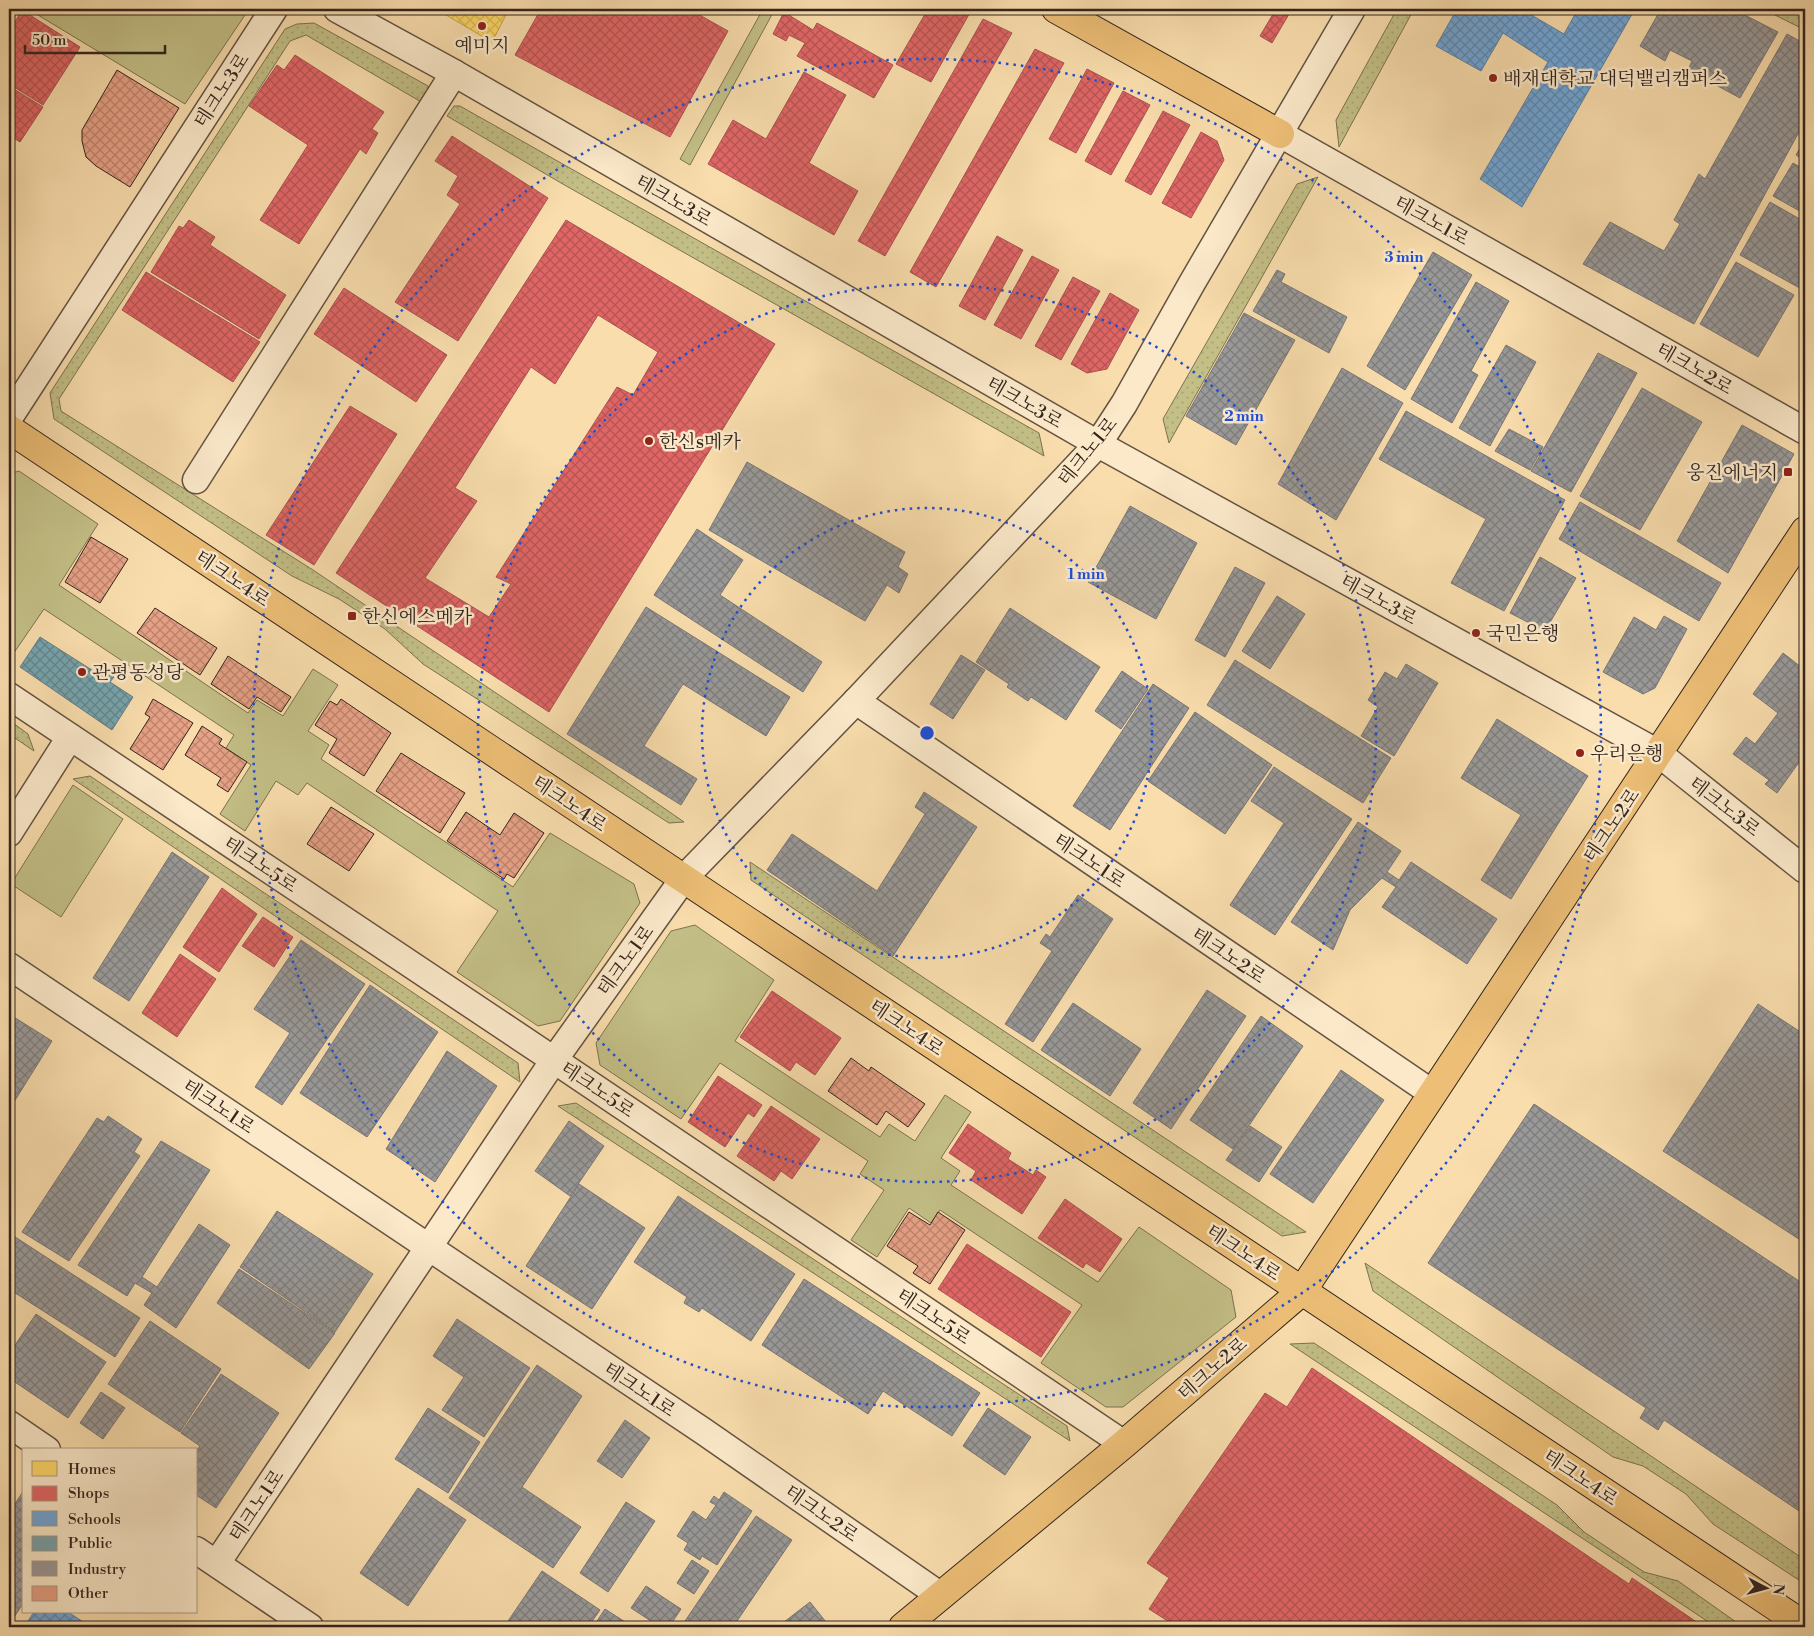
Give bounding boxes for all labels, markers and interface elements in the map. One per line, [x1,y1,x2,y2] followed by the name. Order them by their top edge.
[476,20,488,32] marker: 예미지
[25,22,165,54] scale bar
[32,31,66,50] text: 50 m
[454,34,510,58] place label: 예미지
[189,49,255,132] street label: 테크노3로
[1503,67,1727,91] place label: 배재대학교 대덕밸리캠퍼스
[1487,72,1499,84] marker: 배재대학교 대덕밸리캠퍼스
[631,169,716,232] street label: 테크노3로
[1390,191,1473,251] street label: 테크노1로
[1384,248,1424,267] text: 3 min
[1652,337,1737,400] street label: 테크노2로
[982,371,1067,434] street label: 테크노3로
[1224,407,1264,426] text: 2 min
[1053,412,1123,491] street label: 테크노1로
[659,430,741,454] place label: 한신s메카
[643,435,655,447] marker: 한신s메카
[1686,461,1778,485] place label: 웅진에너지
[1782,466,1794,478] marker: 웅진에너지
[191,545,274,612] street label: 테크노4로
[1067,565,1105,584] text: 1 min
[1336,569,1421,631] street label: 테크노3로
[362,605,473,629] place label: 한신에스메카
[346,610,358,622] marker: 한신에스메카
[1486,622,1559,646] place label: 국민은행
[1470,627,1482,639] marker: 국민은행
[92,661,184,685] place label: 관평동성당
[76,666,88,678] marker: 관평동성당
[918,724,936,742] centre of rings
[1590,742,1663,766] place label: 우리은행
[1574,747,1586,759] marker: 우리은행
[528,770,611,837] street label: 테크노4로
[1684,772,1765,842] street label: 테크노3로
[1578,784,1645,867] street label: 테크노2로
[1049,828,1130,894] street label: 테크노1로
[219,831,302,898] street label: 테크노5로
[592,921,660,1001] street label: 테크노1로
[1187,922,1270,989] street label: 테크노2로
[865,994,948,1061] street label: 테크노4로
[556,1056,639,1123] street label: 테크노5로
[178,1074,259,1140] street label: 테크노1로
[1202,1219,1285,1286] street label: 테크노4로
[892,1283,975,1350] street label: 테크노5로
[1173,1332,1252,1405] street label: 테크노2로
[599,1357,680,1423] street label: 테크노1로
[1539,1444,1622,1511] street label: 테크노4로
[22,1448,198,1614] legend
[68,1460,116,1479] text: Homes
[224,1465,290,1546] street label: 테크노1로
[780,1480,863,1548] street label: 테크노2로
[68,1484,109,1503] text: Shops
[68,1510,121,1529] text: Schools
[68,1534,112,1553] text: Public
[68,1560,127,1579] text: Industry
[1742,1564,1792,1614] north arrow
[1768,1583,1787,1596] text: N
[68,1584,109,1603] text: Other

